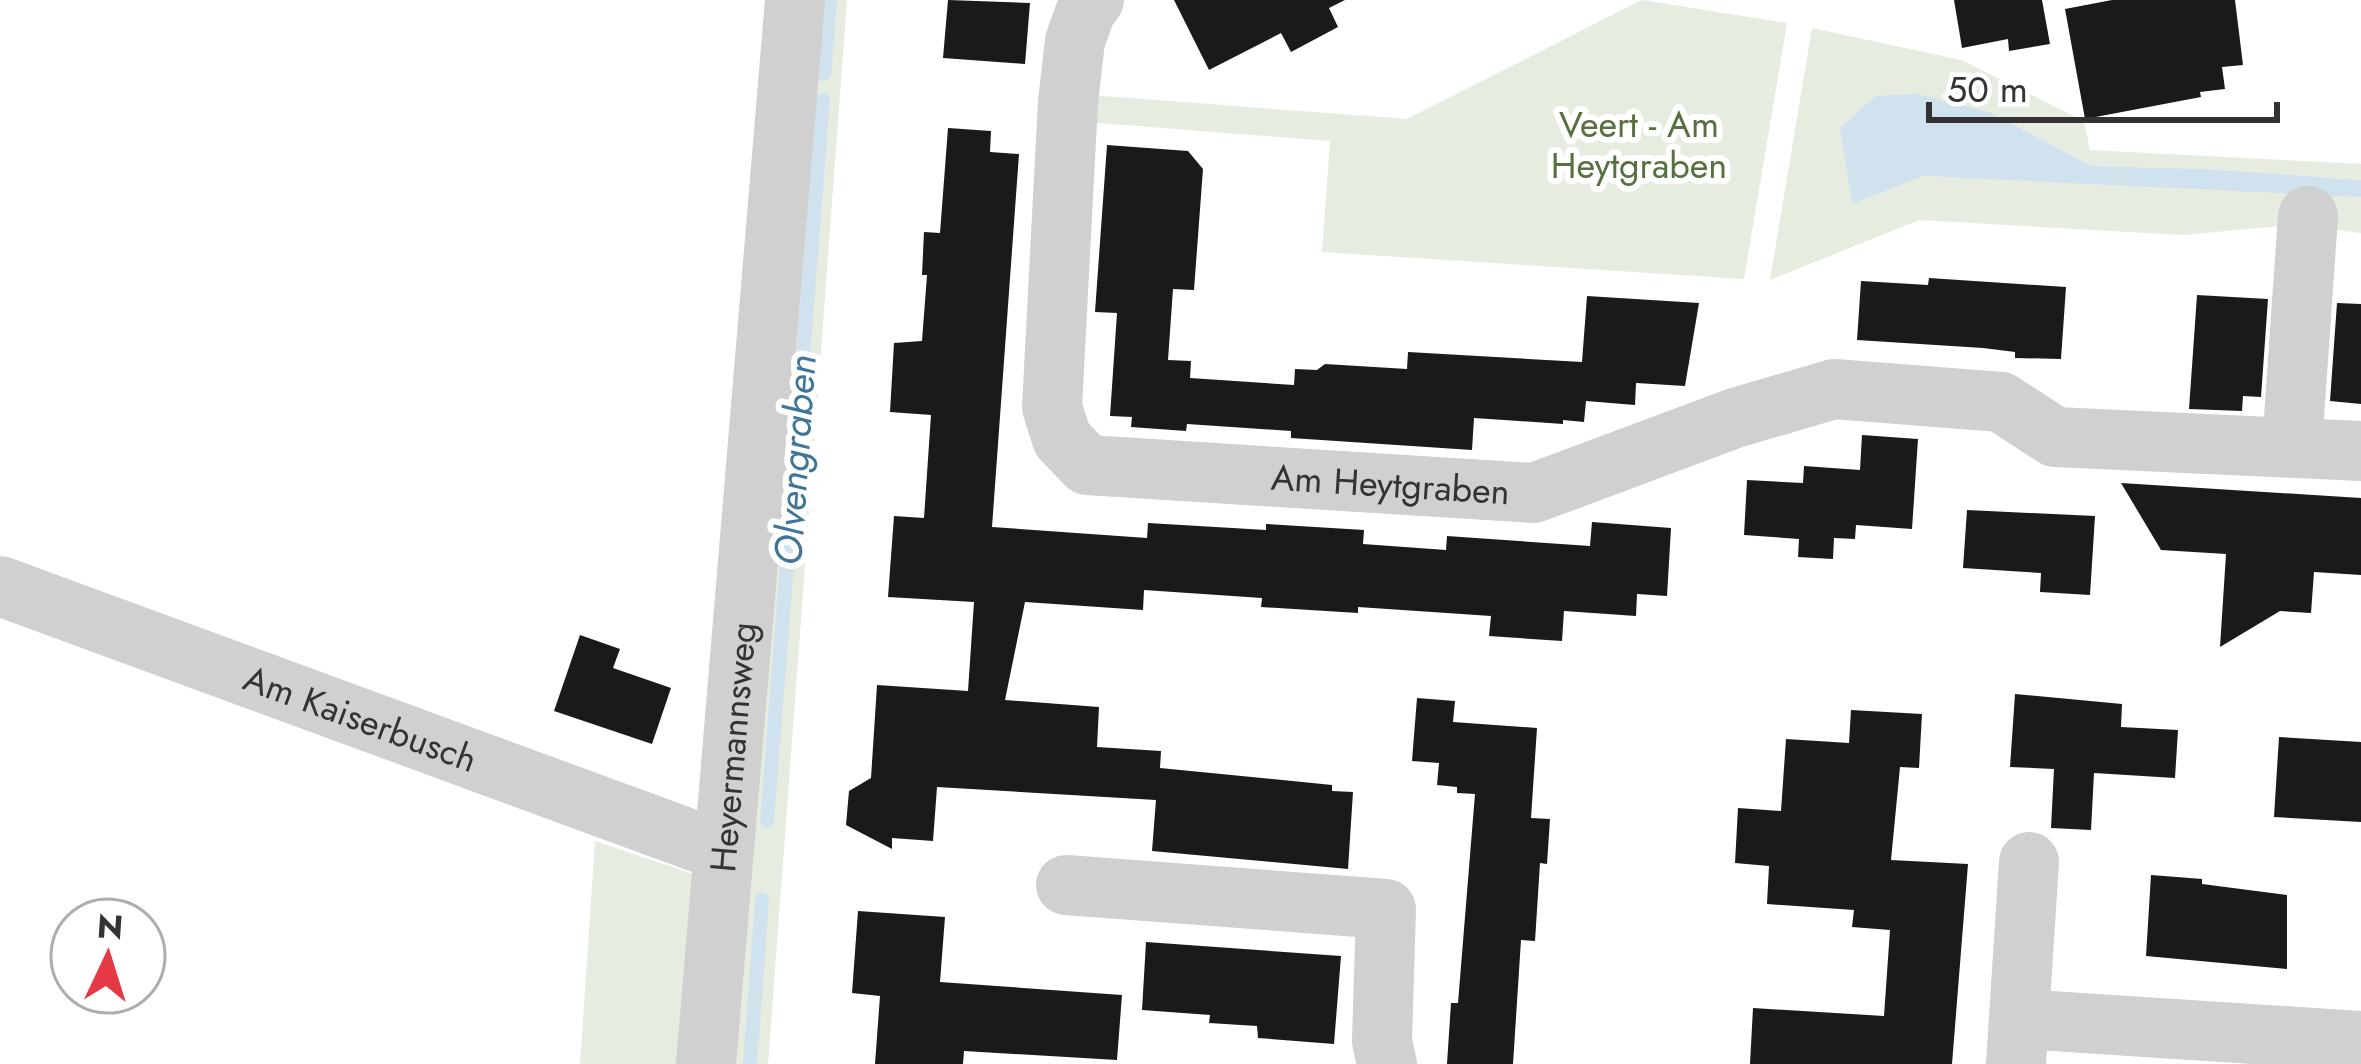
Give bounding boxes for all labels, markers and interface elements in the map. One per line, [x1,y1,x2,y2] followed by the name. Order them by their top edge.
[1929,48,2277,122] scale bar
[1947,63,2028,115] text: 50 m
[1551,98,1727,191] park label: Veert - Am Heytgraben
[759,353,831,567] water label: Olvengraben
[1269,451,1511,517] street label: Am Heytgraben
[696,620,769,874] street label: Heyermannsweg
[236,652,485,785] street label: Am Kaiserbusch
[48,896,168,1016] north arrow
[95,902,125,951] text: N

